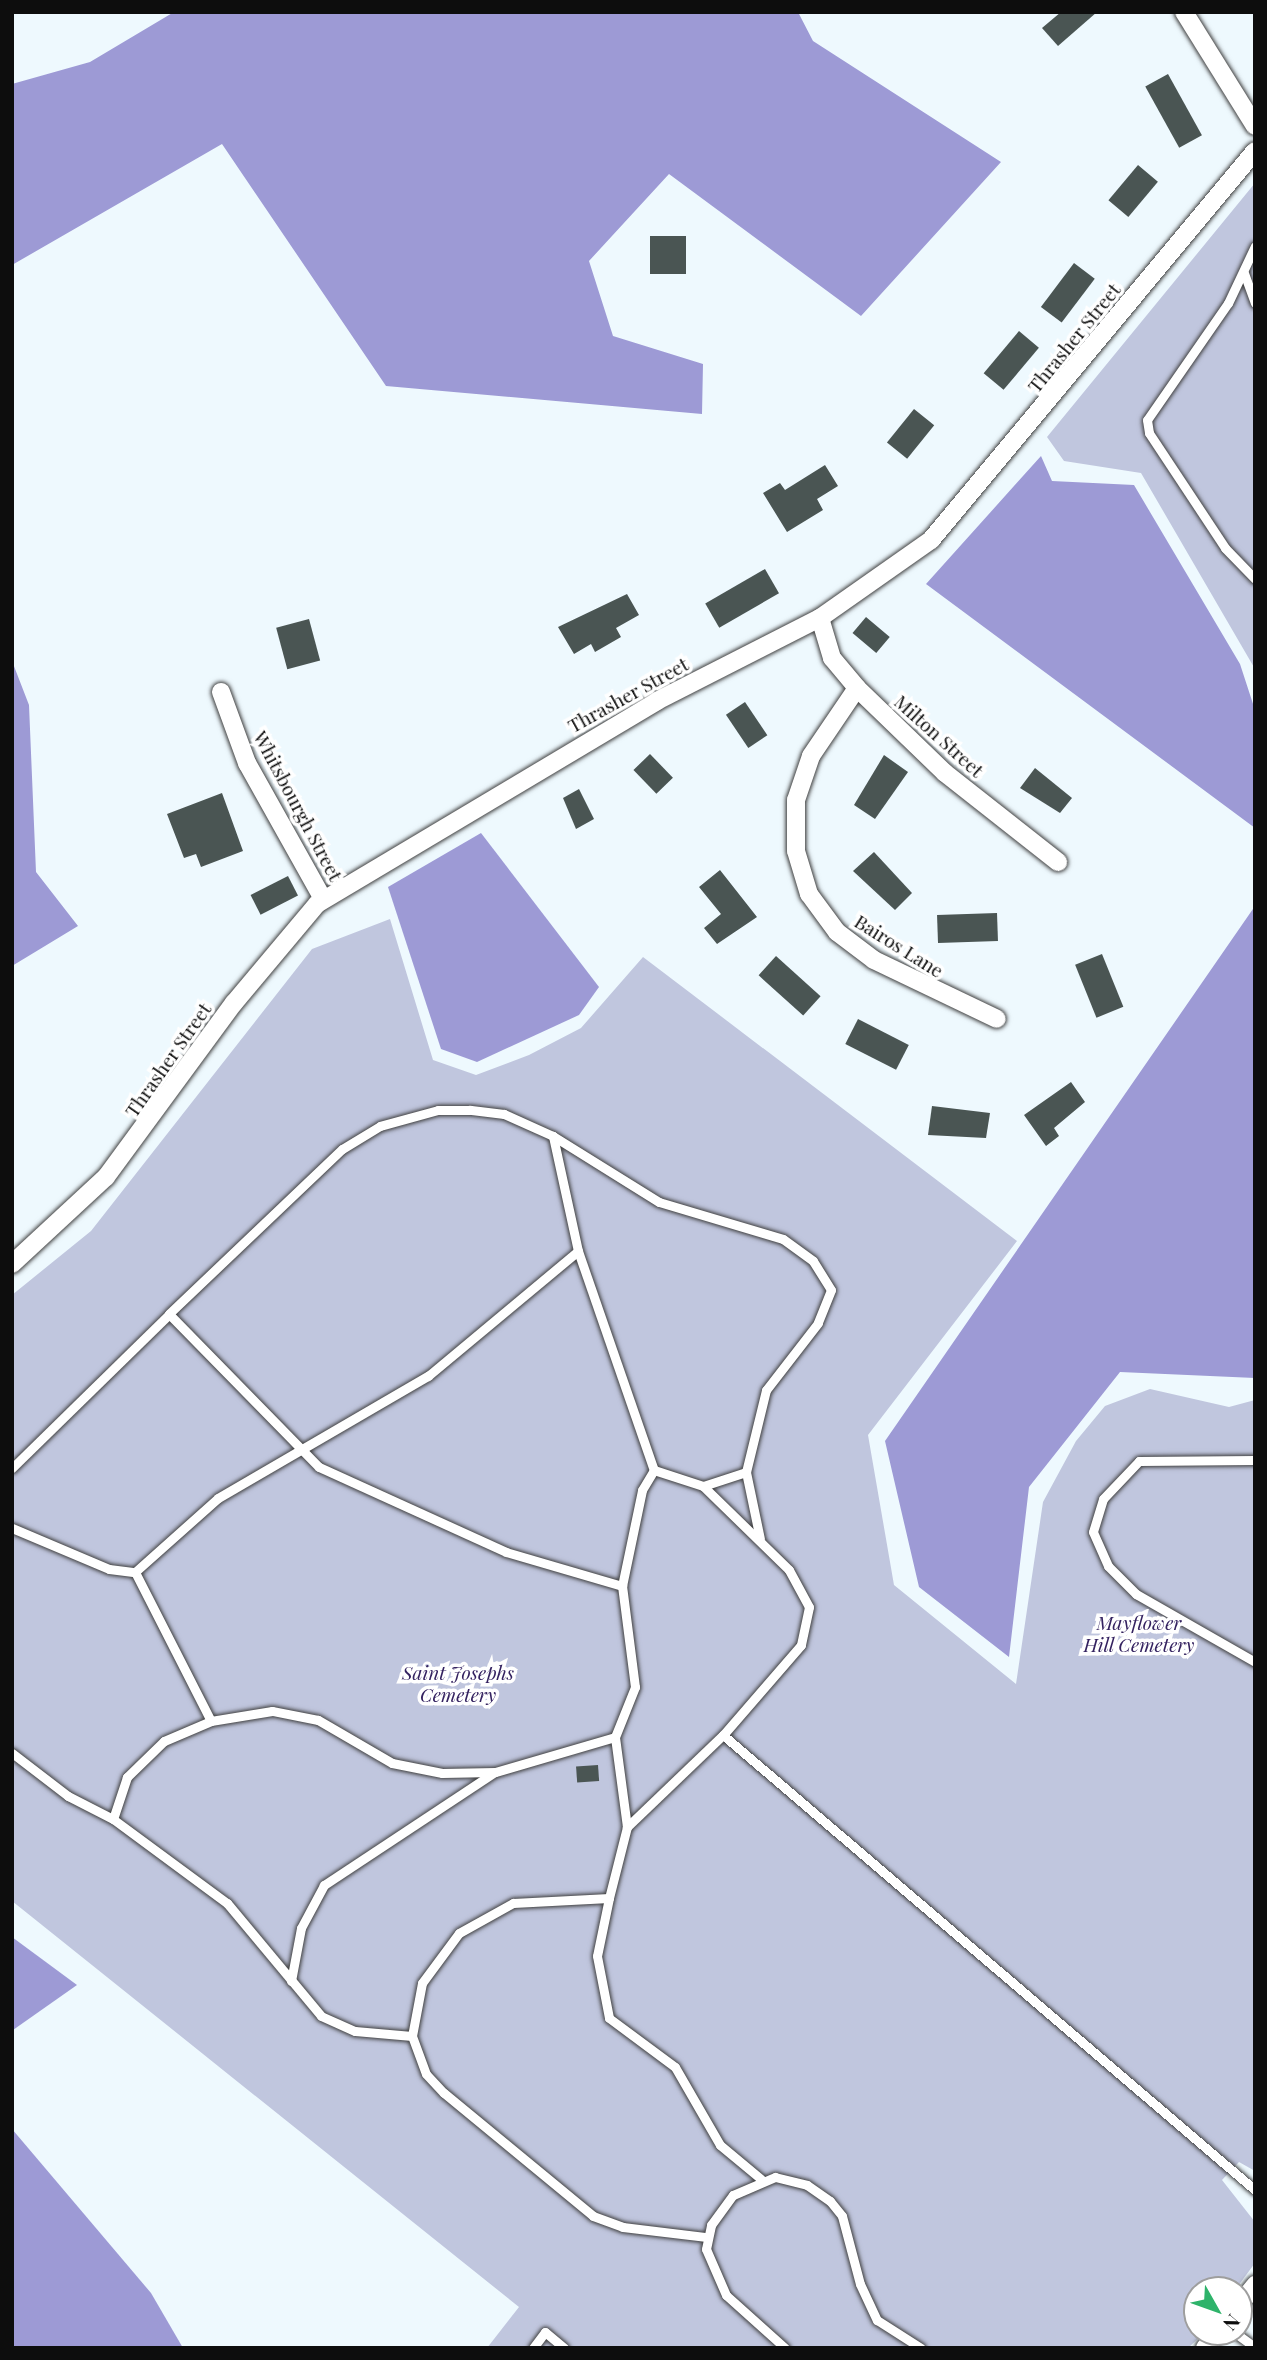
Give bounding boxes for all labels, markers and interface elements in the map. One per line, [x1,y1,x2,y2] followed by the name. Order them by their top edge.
[1023,279,1125,397] street label: Thrasher Street
[564,652,692,738] street label: Thrasher Street
[890,690,988,782] street label: Milton Street
[249,727,347,885] street label: Whitsbourgh Street
[850,910,948,982] street label: Bairos Lane
[120,998,216,1122] street label: Thrasher Street
[1083,1612,1195,1656] park label: Mayflower Hill Cemetery
[402,1662,514,1706] park label: Saint Josephs Cemetery
[1183,2276,1253,2346] north arrow
[1218,2310,1247,2337] text: N

